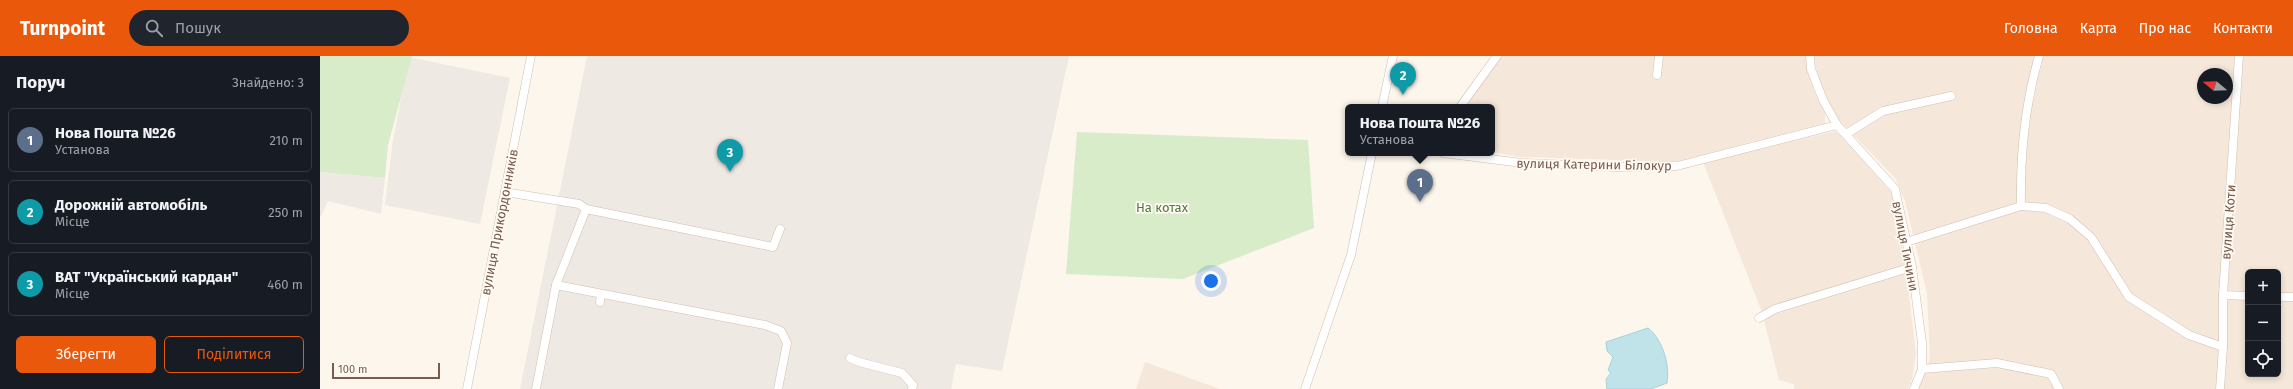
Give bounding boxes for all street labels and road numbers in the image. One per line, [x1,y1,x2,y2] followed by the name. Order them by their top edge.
[478,148,521,297] street label: вулиця Прикордонників
[1516,156,1672,173] street label: вулиця Катерини Білокур
[2218,184,2239,260] street label: вулиця Коти
[1889,200,1922,292] street label: вулиця Тичини

